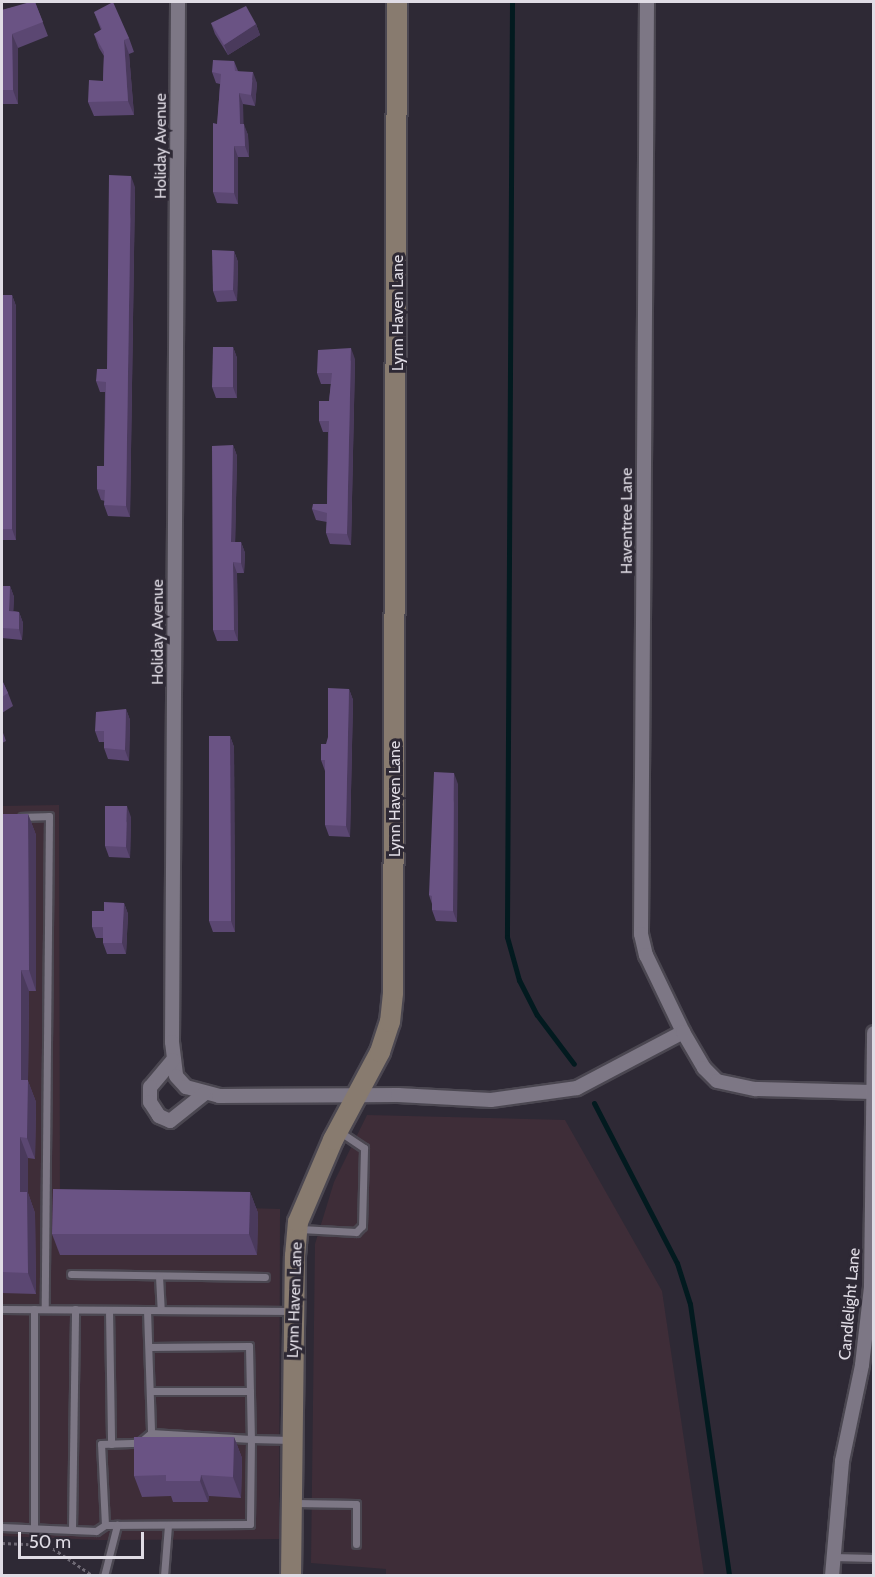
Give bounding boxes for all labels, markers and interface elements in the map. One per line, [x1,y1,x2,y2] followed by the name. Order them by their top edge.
[151,93,171,199] street label: Holiday Avenue
[388,255,408,371] street label: Lynn Haven Lane
[617,468,637,574] street label: Haventree Lane
[148,579,168,685] street label: Holiday Avenue
[385,741,405,857] street label: Lynn Haven Lane
[283,1242,307,1358] street label: Lynn Haven Lane
[836,1247,864,1361] street label: Candlelight Lane
[21,1520,147,1558] scale bar
[29,1531,71,1553] text: 50 m

